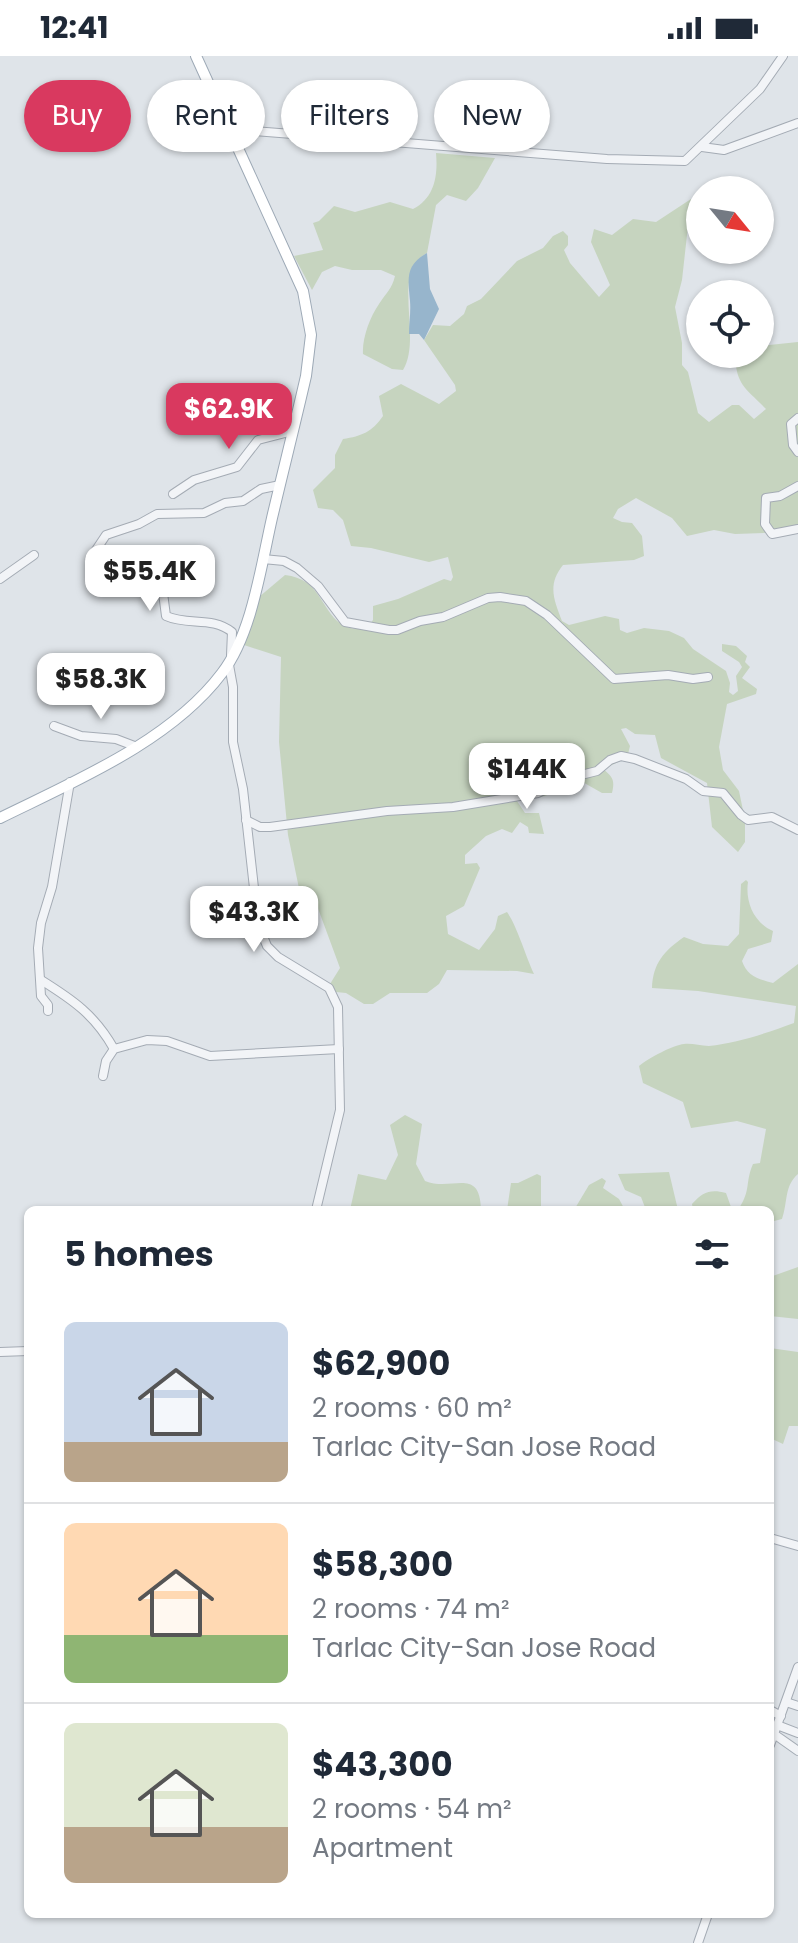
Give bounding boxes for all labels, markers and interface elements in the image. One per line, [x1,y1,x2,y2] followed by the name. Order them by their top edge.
[40,6,109,49] text: 12:41
[24,80,131,152] chip: Buy
[147,80,265,152] chip: Rent
[281,80,418,152] chip: Filters
[434,80,550,152] chip: New
[686,176,774,264] north arrow
[686,176,774,368] map controls
[686,280,774,368] button: locate
[164,383,294,451] pin: $62.9K
[184,391,274,427] text: $62.9K
[85,545,215,613] pin: $55.4K
[103,553,197,589] text: $55.4K
[36,653,166,721] pin: $58.3K
[55,661,147,697] text: $58.3K
[471,743,583,811] pin: $144K
[487,751,567,787] text: $144K
[189,886,319,954] pin: $43.3K
[208,894,300,930] text: $43.3K
[64,1230,214,1278] text: 5 homes
[690,1232,734,1276] icon: filters
[312,1339,450,1387] text: $62,900
[128,1354,224,1450] icon: home
[312,1390,512,1426] text: 2 rooms · 60 m²
[312,1429,656,1465] text: Tarlac City-San Jose Road
[312,1540,453,1588] text: $58,300
[128,1555,224,1651] icon: home
[312,1591,509,1627] text: 2 rooms · 74 m²
[312,1630,656,1666] text: Tarlac City-San Jose Road
[312,1740,453,1788] text: $43,300
[128,1755,224,1851] icon: home
[312,1791,512,1827] text: 2 rooms · 54 m²
[312,1830,453,1866] text: Apartment

